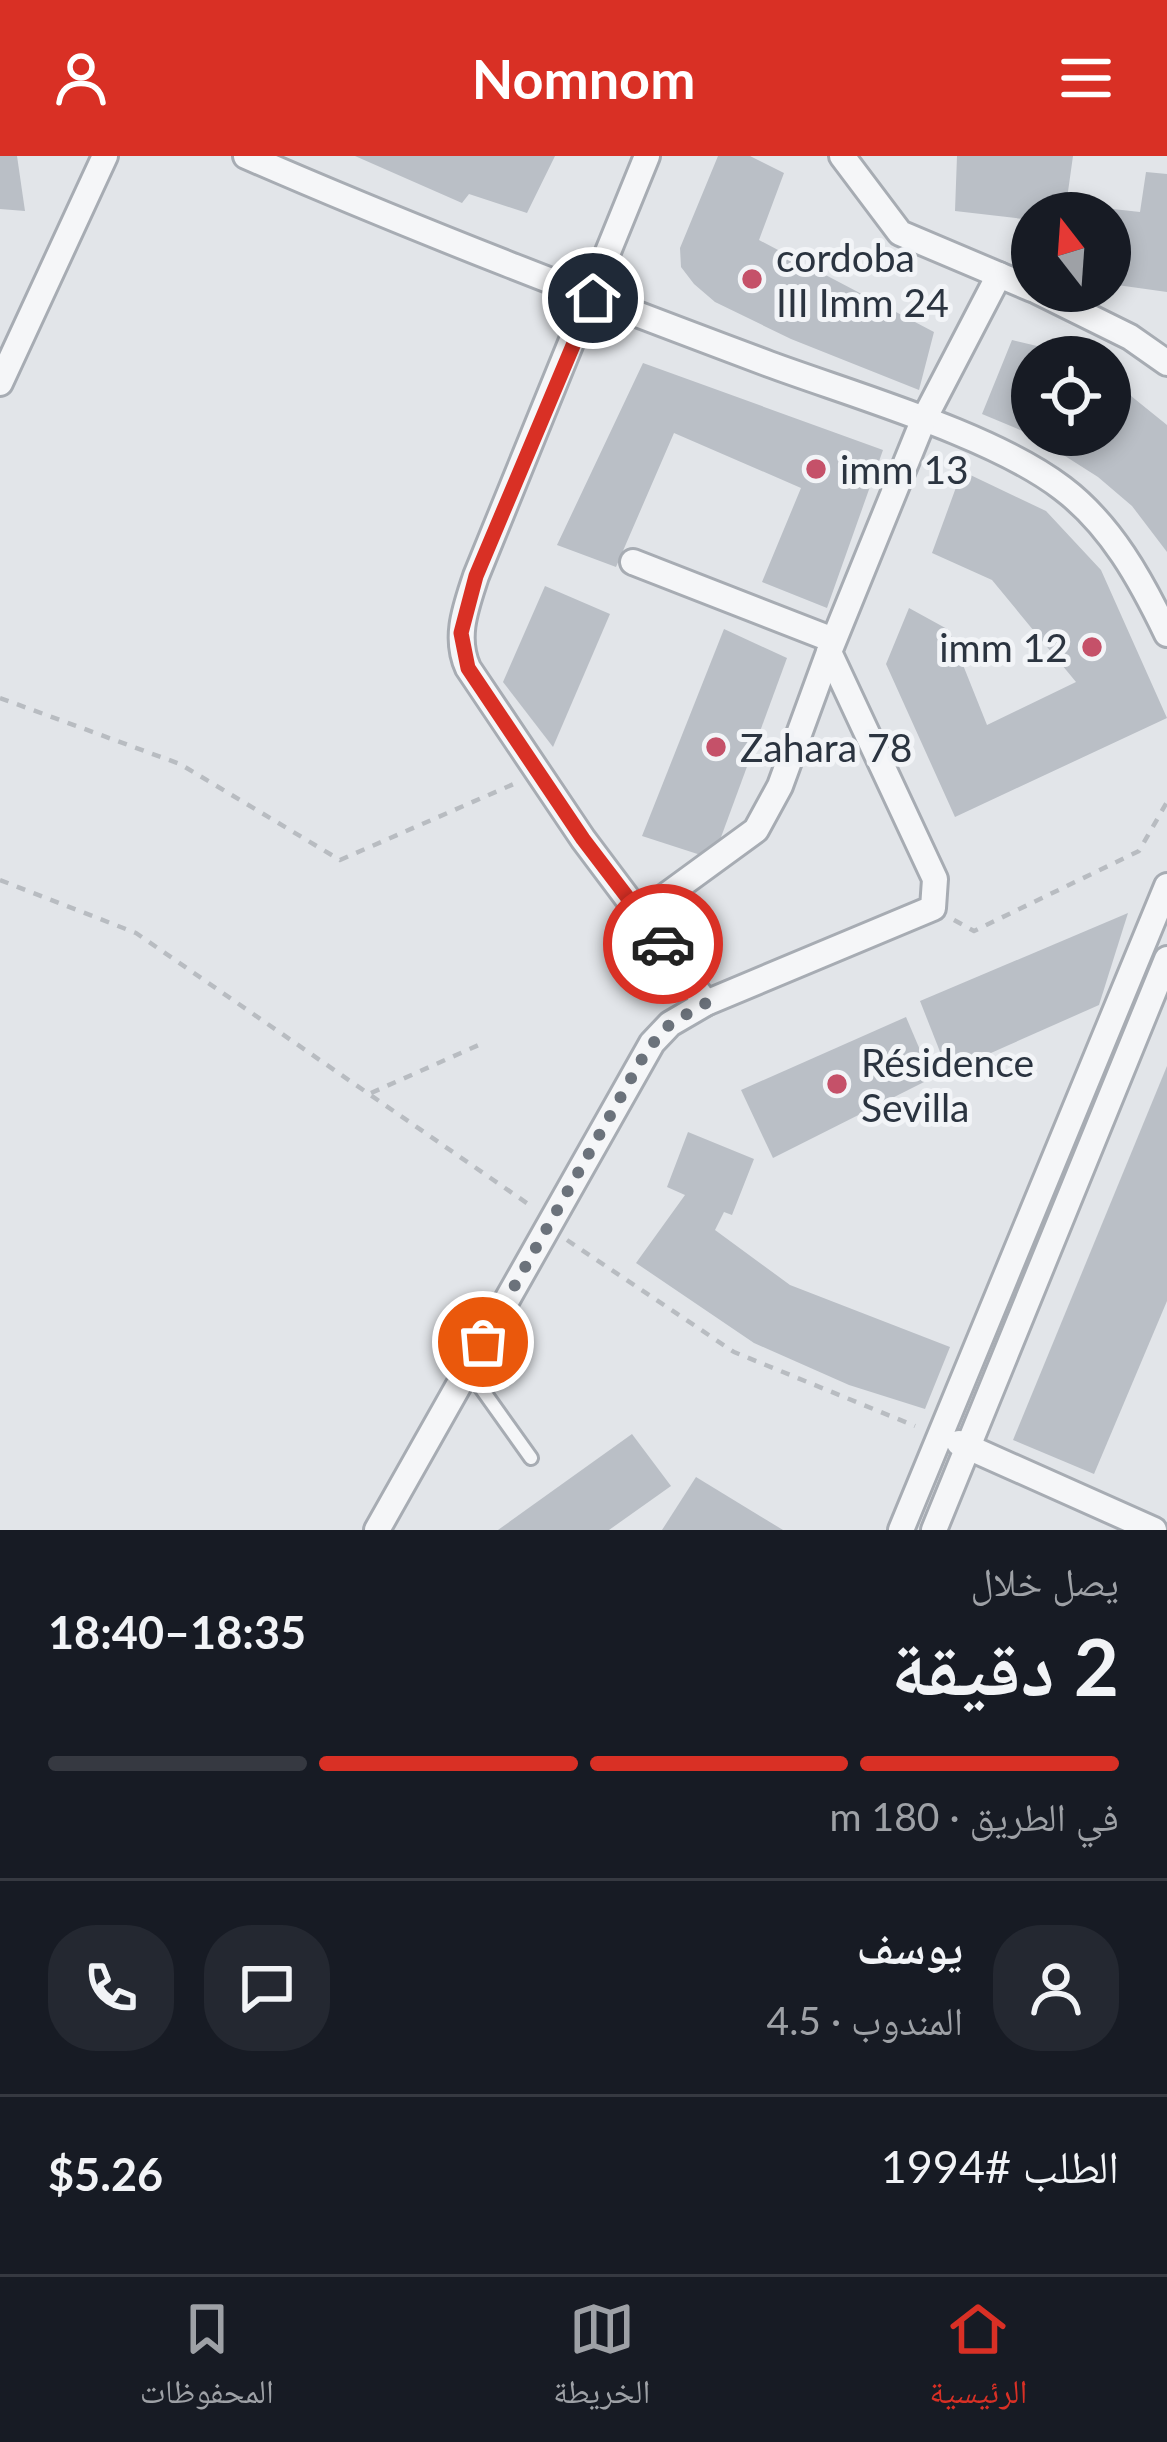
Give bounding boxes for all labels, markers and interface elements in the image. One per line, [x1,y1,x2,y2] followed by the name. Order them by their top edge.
[48,45,114,111] icon: person
[1053,45,1119,111] icon: menu
[472,46,695,111] text: Nomnom
[1011,192,1131,312] north arrow
[1011,192,1131,456] map controls
[776,234,949,325] place label: cordoba III Imm 24
[542,247,644,349] pin
[560,265,626,331] icon: home
[739,266,765,292] marker: cordoba III Imm 24
[1011,336,1131,456] button: locate
[840,446,969,492] place label: imm 13
[803,456,829,482] marker: imm 13
[939,624,1068,670] place label: imm 12
[1079,634,1105,660] marker: imm 12
[740,724,912,770] place label: Zahara 78
[703,734,729,760] marker: Zahara 78
[603,884,723,1004] courier
[630,911,696,977] icon: car
[861,1039,1034,1130] place label: Résidence Sevilla
[824,1071,850,1097] marker: Résidence Sevilla
[432,1291,534,1393] pin
[450,1309,516,1375] icon: bag
[970,1558,1119,1604] text: يصل خلال
[48,1605,306,1659] text: 18:35–18:40
[891,1619,1119,1713] text: 2 دقيقة
[830,1793,1119,1839] text: في الطريق · 180 m
[857,1920,963,1974] text: يوسف
[48,1925,174,2051] button: phone
[204,1925,330,2051] button: chat
[993,1925,1119,2051] button: person
[767,1997,963,2043] text: المندوب · 4.5
[881,2139,1119,2193] text: الطلب #1994
[48,2147,163,2201] text: $5.26
[140,2296,274,2424] tab: المحفوظات
[553,2296,650,2424] tab: الخريطة
[930,2296,1027,2424] tab: الرئيسية

